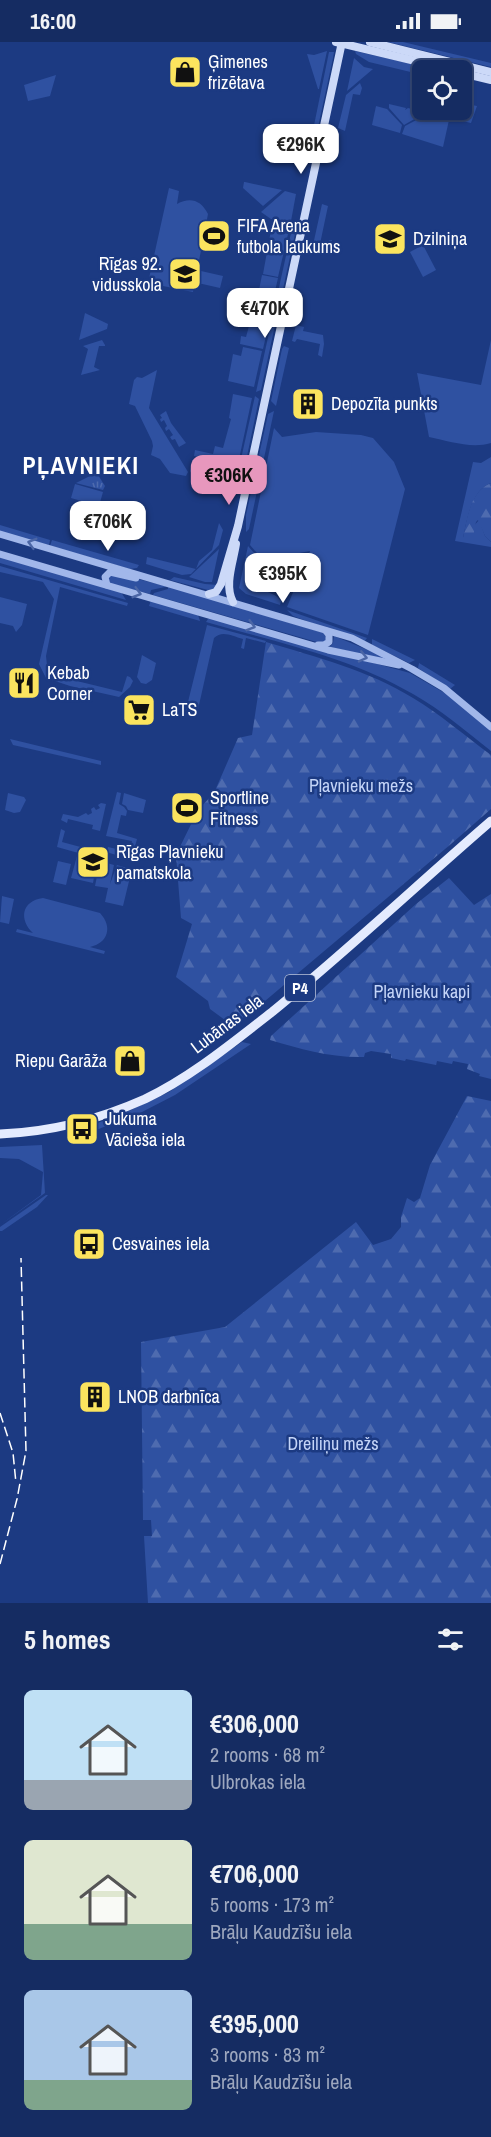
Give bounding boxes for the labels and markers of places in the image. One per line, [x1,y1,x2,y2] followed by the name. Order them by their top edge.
[208,49,268,95] place label: Ģimenes frizētava
[167,54,203,90] shop icon: Ģimenes frizētava
[259,124,343,175] pin: €296K
[237,213,340,259] place label: FIFA Arena futbola laukums
[196,218,232,254] sports icon: FIFA Arena futbola laukums
[372,221,408,257] school or university icon: Dzilniņa
[413,226,467,251] place label: Dzilniņa
[92,251,162,297] place label: Rīgas 92. vidusskola
[167,256,203,292] school or university icon: Rīgas 92. vidusskola
[223,288,307,339] pin: €470K
[290,386,326,422] building icon: Depozīta punkts
[331,391,438,416] place label: Depozīta punkts
[187,455,271,506] pin: €306K
[66,501,150,552] pin: €706K
[241,553,325,604] pin: €395K
[47,660,92,706] place label: Kebab Corner
[6,665,42,701] restaurant icon: Kebab Corner
[121,692,157,728] supermarket icon: LaTS
[162,697,197,722] place label: LaTS
[210,785,269,831] place label: Sportline Fitness
[169,790,205,826] sports icon: Sportline Fitness
[116,839,223,885] place label: Rīgas Pļavnieku pamatskola
[75,844,111,880] school or university icon: Rīgas Pļavnieku pamatskola
[112,1043,148,1079] shop icon: Riepu Garāža
[15,1048,107,1073] place label: Riepu Garāža
[105,1106,185,1152] place label: Jukuma Vācieša iela
[64,1111,100,1147] bus stop icon: Jukuma Vācieša iela
[71,1226,107,1262] bus stop icon: Cesvaines iela
[112,1231,210,1256] place label: Cesvaines iela
[77,1379,113,1415] building icon: LNOB darbnīca
[118,1384,220,1409] place label: LNOB darbnīca

